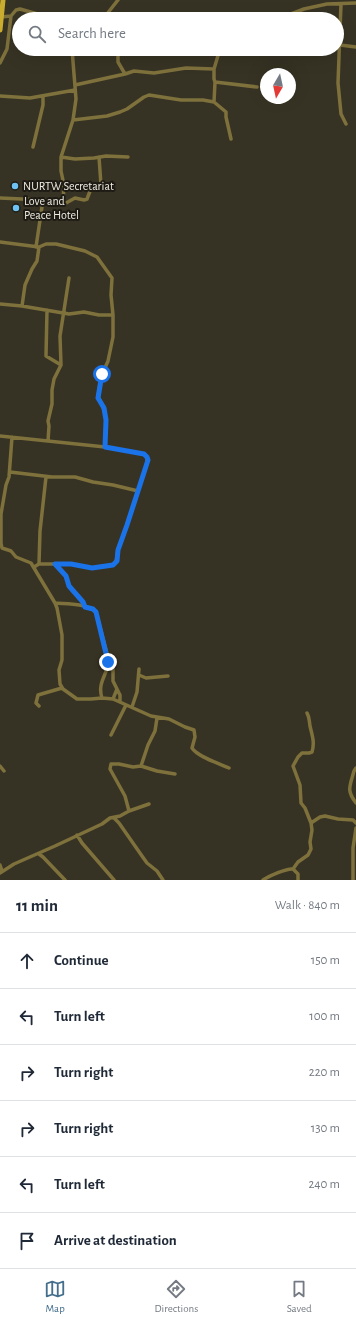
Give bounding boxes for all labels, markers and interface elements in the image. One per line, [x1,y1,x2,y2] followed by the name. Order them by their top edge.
[12,12,344,56] search box
[26,23,48,45] icon: search
[58,26,126,41] text: Search here
[260,68,296,104] north arrow
[23,180,114,192] place label: NURTW Secretariat
[10,181,20,191] marker: NURTW Secretariat
[24,195,79,221] place label: Love and Peace Hotel
[11,203,21,213] marker: Love and Peace Hotel
[93,365,111,383] route start
[99,653,117,671] route end
[16,897,58,914] text: 11 min
[275,899,340,912] text: Walk · 840 m
[16,950,38,972] icon: ahead
[54,953,109,968] text: Continue
[311,954,340,967] text: 150 m
[16,1006,38,1028] icon: left
[54,1009,105,1024] text: Turn left
[309,1010,340,1023] text: 100 m
[16,1062,38,1084] icon: right
[54,1065,113,1080] text: Turn right
[309,1066,340,1079] text: 220 m
[16,1118,38,1140] icon: right
[54,1121,113,1136] text: Turn right
[311,1122,340,1135] text: 130 m
[16,1174,38,1196] icon: left
[54,1177,105,1192] text: Turn left
[308,1178,340,1191] text: 240 m
[16,1230,38,1252] icon: arrive
[54,1233,177,1248] text: Arrive at destination
[44,1278,66,1315] tab: Map
[154,1278,198,1315] tab: Directions
[287,1278,312,1315] tab: Saved

